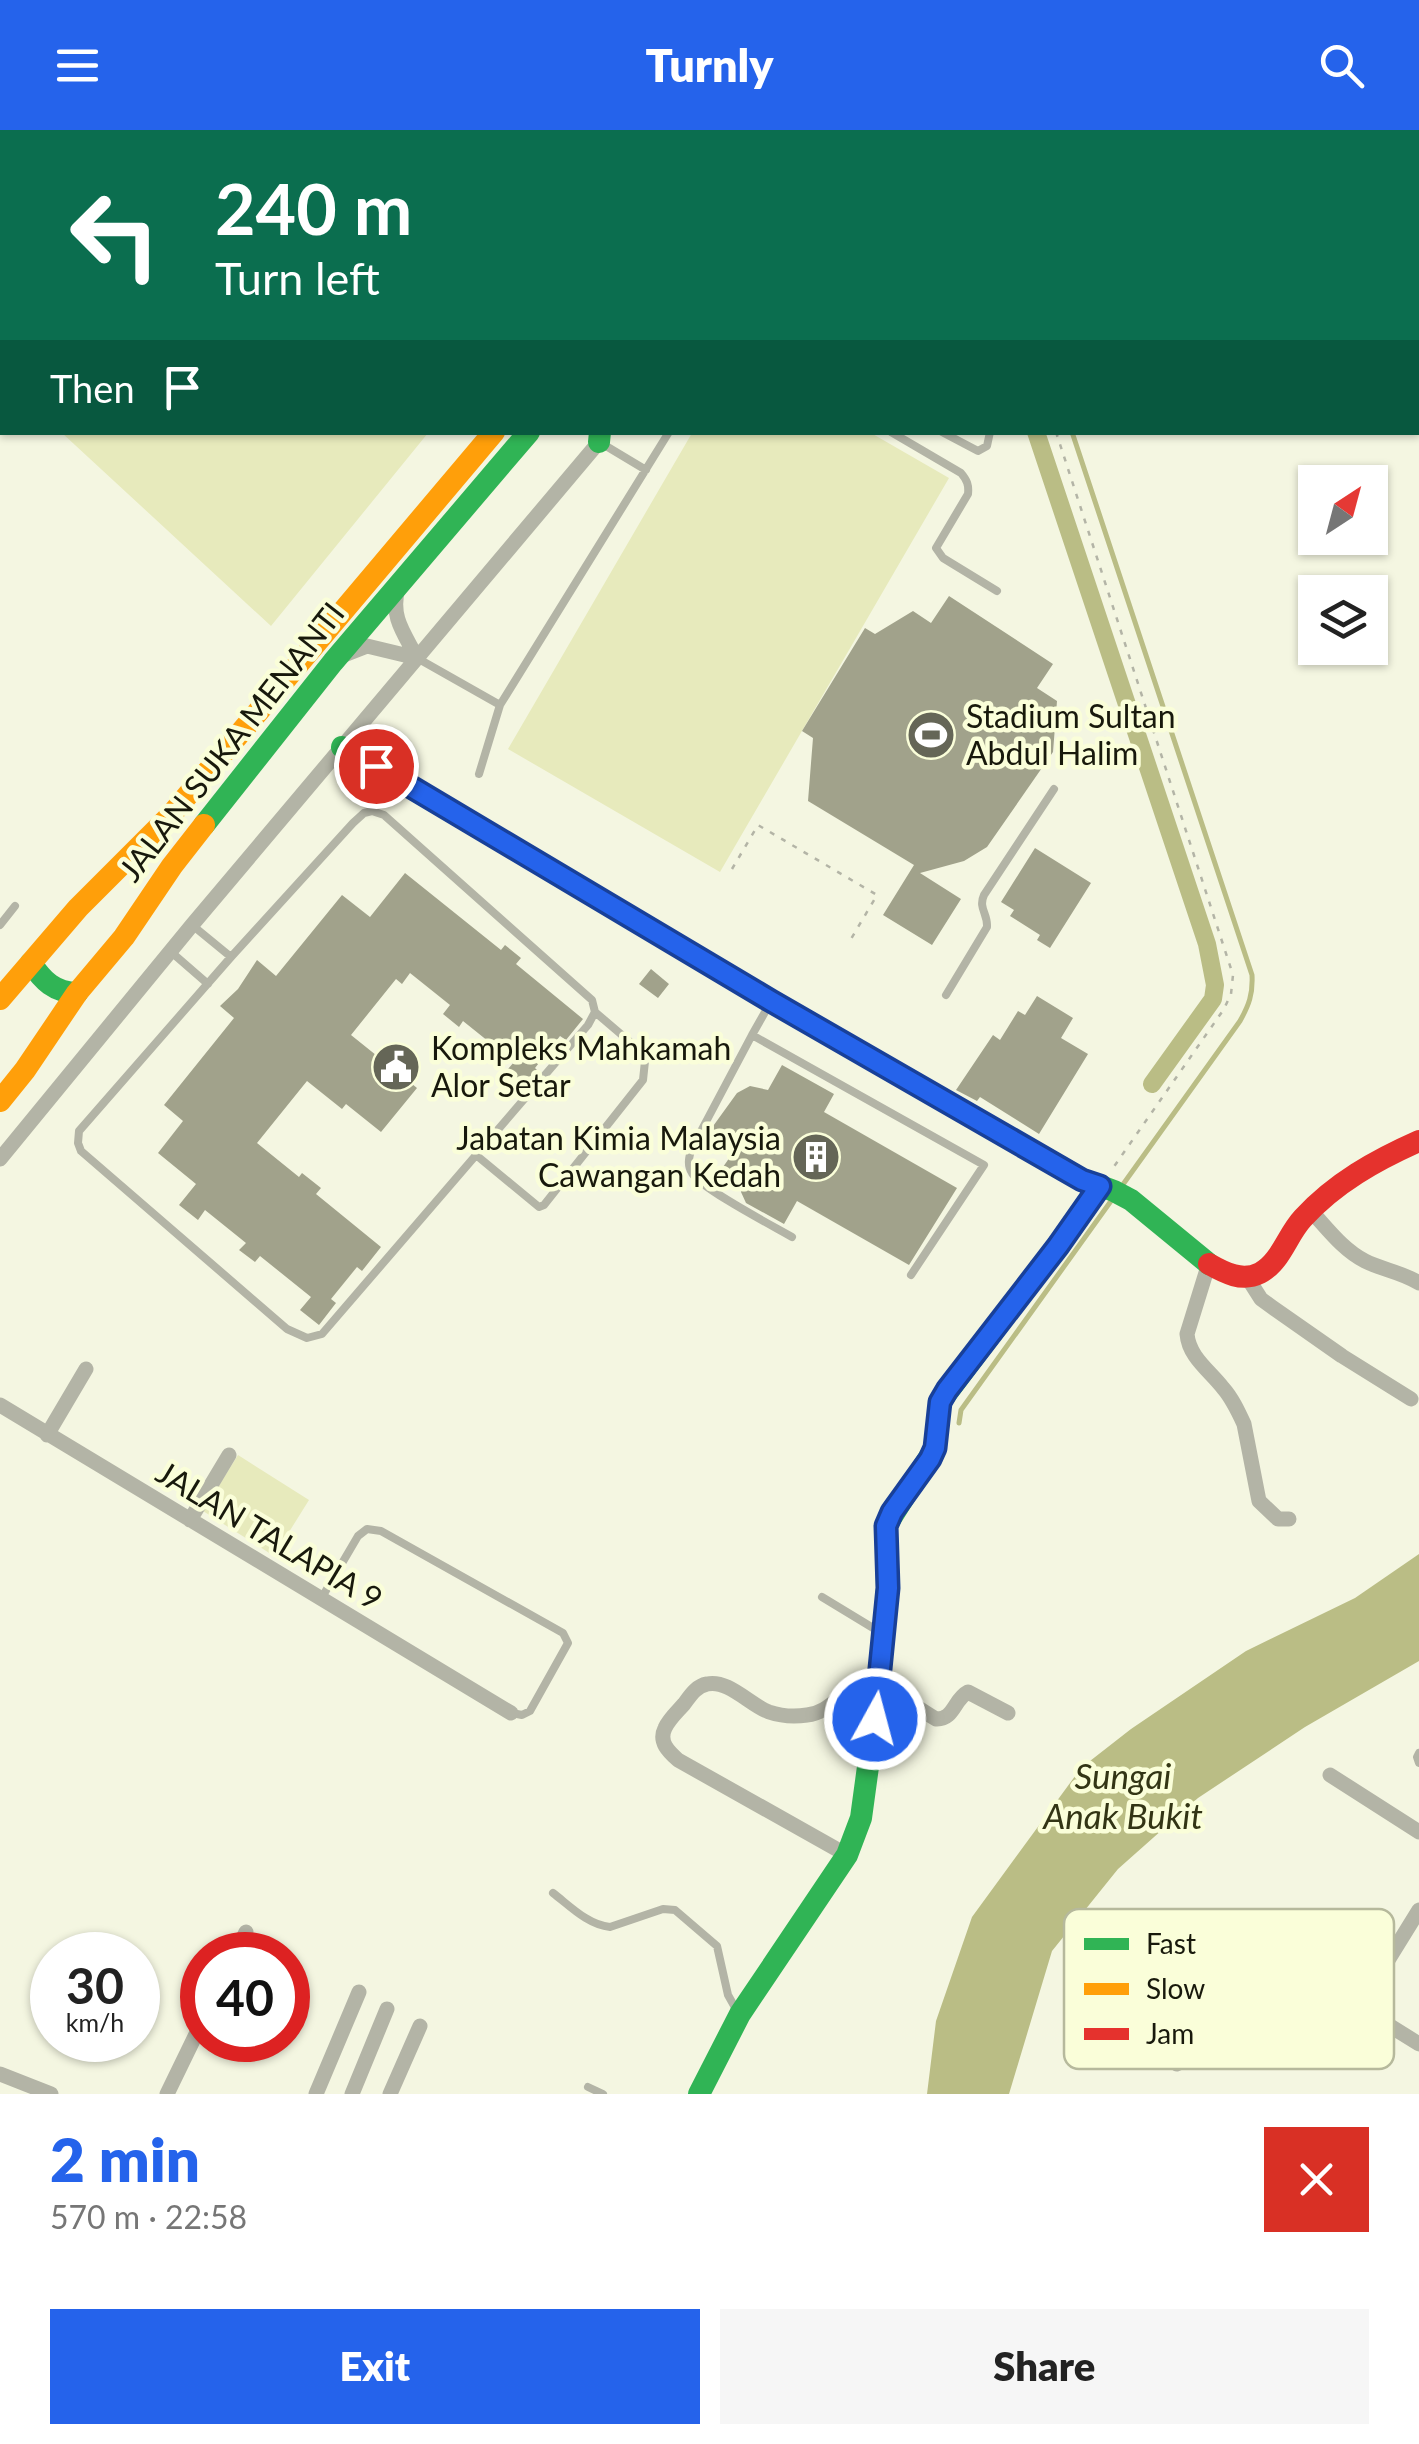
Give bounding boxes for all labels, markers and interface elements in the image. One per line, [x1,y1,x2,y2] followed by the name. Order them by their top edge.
[50,38,105,93] icon: menu
[645,38,774,92] text: Turnly
[1314,38,1369,93] icon: search
[215,166,412,250] text: 240 m
[50,170,180,300] icon: left
[215,251,380,305] text: Turn left
[155,360,210,415] icon: arrive
[50,365,135,411] text: Then
[1298,465,1388,555] north arrow
[1298,465,1388,665] map controls
[1298,575,1388,665] button: layers
[110,594,352,888] street label: JALAN SUKA MENANTI
[966,696,1176,772] place label: Stadium Sultan Abdul Halim
[905,709,957,761] sports icon: Stadium Sultan Abdul Halim
[334,724,419,809] pin
[349,739,404,794] icon: arrive
[431,1028,731,1104] place label: Kompleks Mahkamah Alor Setar
[370,1041,422,1093] public building icon: Kompleks Mahkamah Alor Setar
[456,1118,781,1194] place label: Jabatan Kimia Malaysia Cawangan Kedah
[790,1131,842,1183] building icon: Jabatan Kimia Malaysia Cawangan Kedah
[150,1452,390,1618] street label: JALAN TALAPIA 9
[823,1667,927,1771] position arrow
[1041,1754,1203,1836] water label: Sungai Anak Bukit
[1064,1909,1394,2069] legend
[1146,1926,1196,1960] text: Fast
[180,1932,310,2062] speed limit sign: 40
[66,1955,124,2015] text: 30
[1146,1971,1205,2005] text: Slow
[66,2007,124,2037] text: km/h
[1146,2016,1194,2050] text: Jam
[50,2123,200,2195] text: 2 min
[1264,2127,1369,2232] button: close
[50,2197,247,2236] text: 570 m · 22:58
[50,2309,700,2424] button: Exit
[720,2309,1369,2424] button: Share

